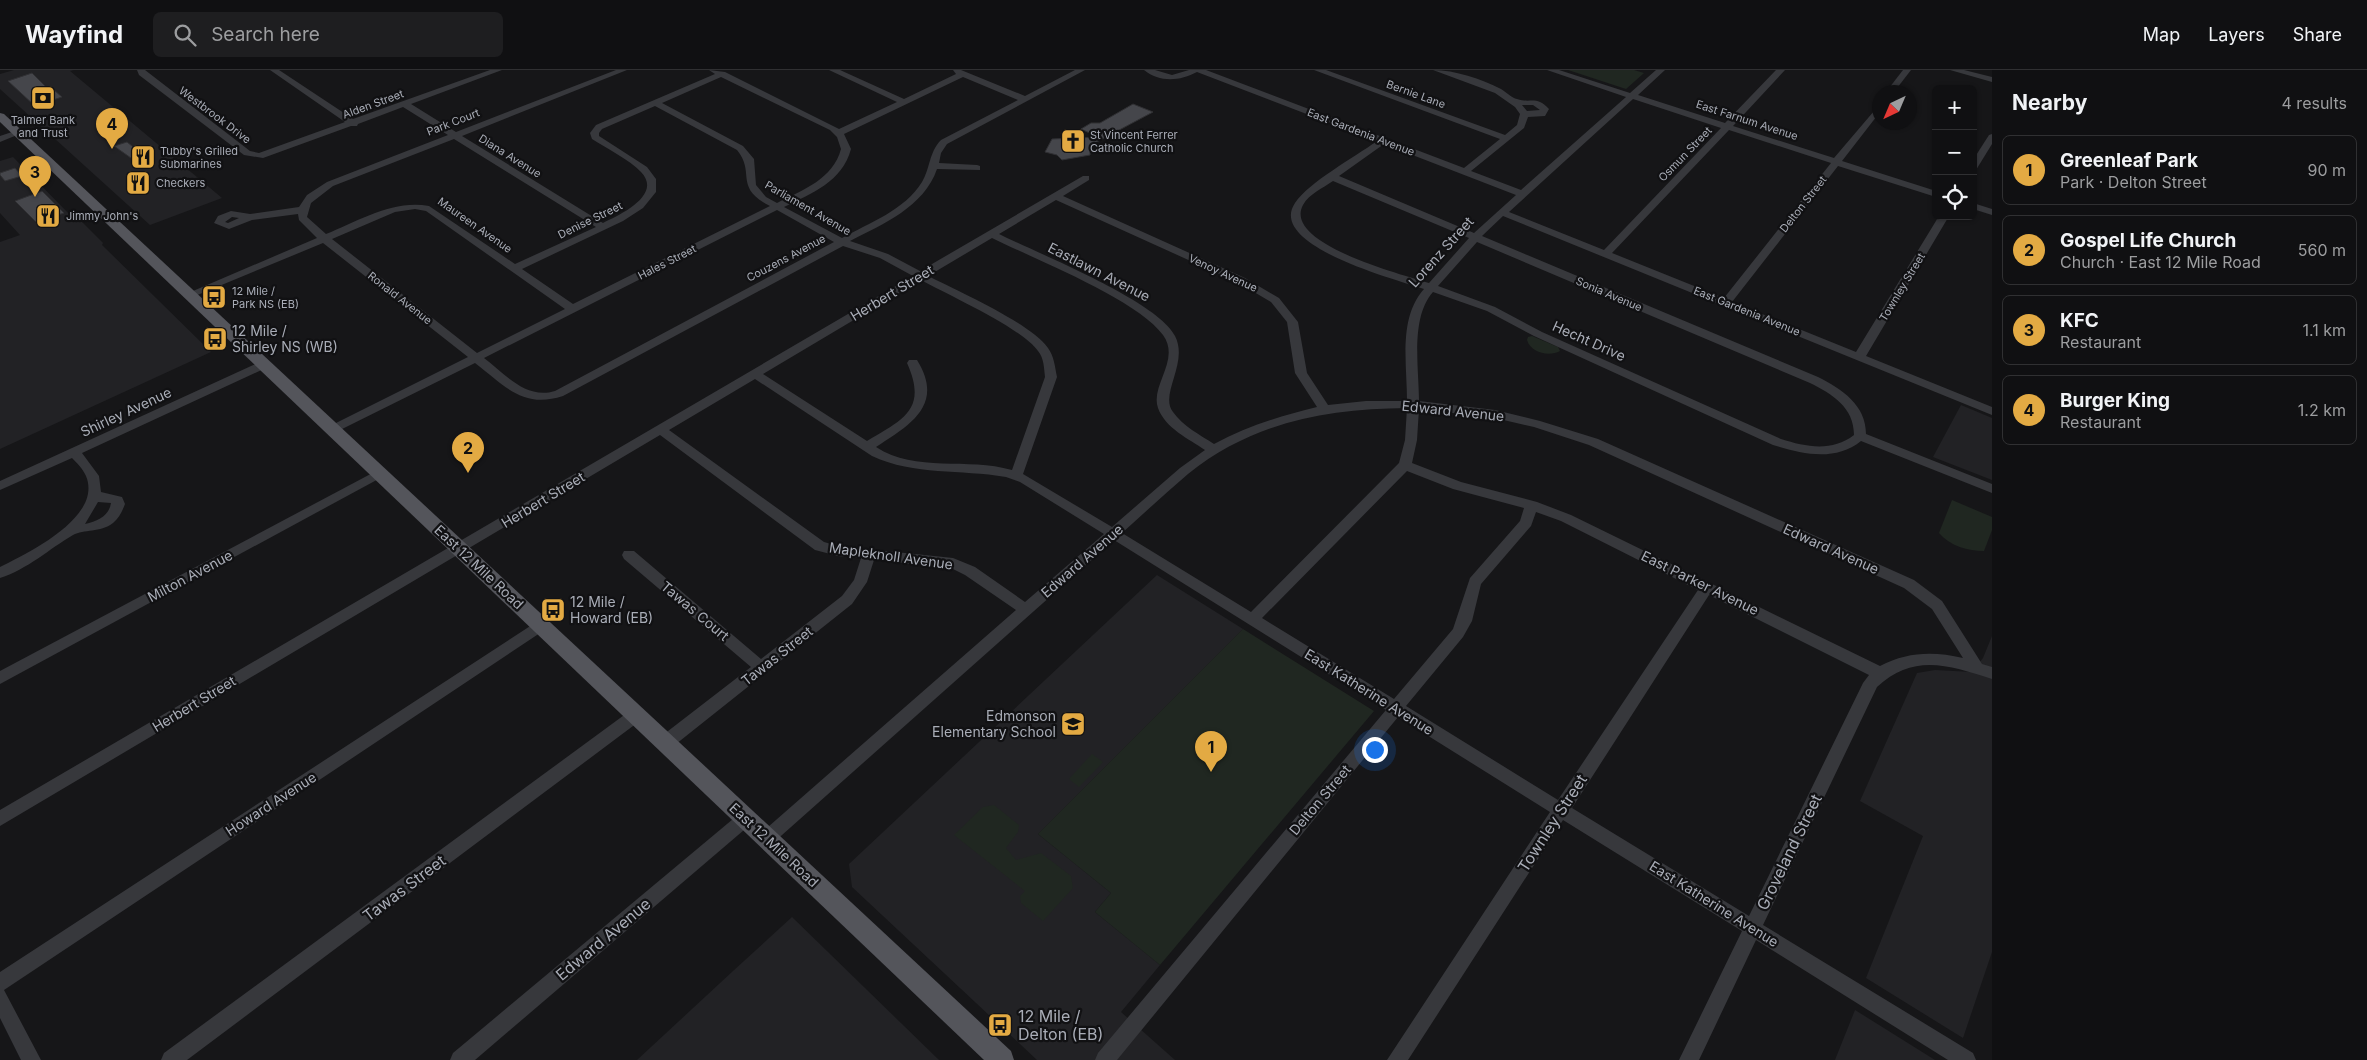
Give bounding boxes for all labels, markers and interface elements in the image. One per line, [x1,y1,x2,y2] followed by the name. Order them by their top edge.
[153,12,503,57] search box
[25,20,123,49] text: Wayfind
[171,21,199,49] icon: search
[211,23,320,46] text: Search here
[2143,24,2180,45] text: Map
[2208,24,2265,45] text: Layers
[2293,24,2342,45] text: Share
[1385,77,1447,111] street label: Bernie Lane
[176,83,254,147] street label: Westbrook Drive
[30,85,56,111] bank icon: Talmer Bank and Trust
[1872,85,1917,130] north arrow
[1932,85,1977,220] map controls
[1932,85,1977,130] button: +
[341,86,406,122] street label: Alden Street
[2012,90,2087,115] text: Nearby
[2282,93,2347,113] text: 4 results
[1694,97,1800,143] street label: East Farnum Avenue
[424,105,482,139] street label: Park Court
[1305,105,1417,159] street label: East Gardenia Avenue
[96,108,128,149] pin: 4
[11,113,75,140] place label: Talmer Bank and Trust
[1655,123,1715,184] street label: Osmun Street
[1060,128,1086,154] church icon: St Vincent Ferrer Catholic Church
[1090,128,1178,155] place label: St Vincent Ferrer Catholic Church
[1932,130,1977,175] button: −
[476,131,544,181] street label: Diana Avenue
[130,144,156,170] restaurant icon: Tubby's Grilled Submarines
[160,144,238,171] place label: Tubby's Grilled Submarines
[2060,149,2198,172] text: Greenleaf Park
[19,156,51,197] pin: 3
[2026,160,2032,180] text: 1
[2307,160,2346,180] text: 90 m
[125,170,151,196] restaurant icon: Checkers
[2060,172,2207,192] text: Park · Delton Street
[1777,173,1830,235] street label: Delton Street
[1932,175,1977,220] button: locate
[156,176,206,190] place label: Checkers
[763,178,853,238] street label: Parliament Avenue
[435,194,515,256] street label: Maureen Avenue
[556,198,625,242] street label: Denise Street
[35,203,61,229] restaurant icon: Jimmy John's
[66,209,139,223] place label: Jimmy John's
[1405,213,1477,290] street label: Lorenz Street
[2060,229,2236,252] text: Gospel Life Church
[744,231,828,285] street label: Couzens Avenue
[1045,238,1153,305] street label: Eastlawn Avenue
[2024,240,2034,260] text: 2
[2298,240,2346,260] text: 560 m
[636,241,699,283] street label: Hales Street
[1876,250,1928,324] street label: Townley Street
[1186,251,1260,295] street label: Venoy Avenue
[2060,252,2261,272] text: Church · East 12 Mile Road
[847,261,937,324] street label: Herbert Street
[365,269,435,327] street label: Ronald Avenue
[1574,274,1644,314] street label: Sonia Avenue
[1692,283,1802,339] street label: East Gardenia Avenue
[201,284,227,310] bus stop icon: 12 Mile / Park NS (EB)
[232,284,299,311] place label: 12 Mile / Park NS (EB)
[2060,309,2099,332] text: KFC
[1550,317,1628,364] street label: Hecht Drive
[2024,320,2034,340] text: 3
[2302,320,2346,340] text: 1.1 km
[232,322,338,355] place label: 12 Mile / Shirley NS (WB)
[202,326,228,352] bus stop icon: 12 Mile / Shirley NS (WB)
[2060,332,2141,352] text: Restaurant
[78,383,174,440] street label: Shirley Avenue
[2060,389,2170,412] text: Burger King
[1401,397,1505,424] street label: Edward Avenue
[2024,400,2034,420] text: 4
[2298,400,2346,420] text: 1.2 km
[2060,412,2141,432] text: Restaurant
[452,432,484,473] pin: 2
[498,468,588,531] street label: Herbert Street
[1037,520,1126,601] street label: Edward Avenue
[1781,520,1882,577] street label: Edward Avenue
[431,521,527,612] street label: East 12 Mile Road
[828,538,954,573] street label: Mapleknoll Avenue
[144,546,235,605] street label: Milton Avenue
[1639,547,1762,618] street label: East Parker Avenue
[658,577,733,644] street label: Tawas Court
[570,593,653,626] place label: 12 Mile / Howard (EB)
[540,597,566,623] bus stop icon: 12 Mile / Howard (EB)
[738,622,816,689] street label: Tawas Street
[1302,645,1437,738] street label: East Katherine Avenue
[149,672,239,735] street label: Herbert Street
[932,707,1056,740] place label: Edmonson Elementary School
[1060,711,1086,737] school or university icon: Edmonson Elementary School
[1195,731,1227,772] pin: 1
[1362,737,1388,763] your location
[1285,761,1354,838] street label: Delton Street
[222,768,319,839] street label: Howard Avenue
[1513,770,1591,876] street label: Townley Street
[1752,791,1826,913] street label: Groveland Street
[726,799,822,890] street label: East 12 Mile Road
[359,850,449,926] street label: Tawas Street
[1647,857,1782,950] street label: East Katherine Avenue
[551,893,655,985] street label: Edward Avenue
[1018,1006,1103,1044] place label: 12 Mile / Delton (EB)
[987,1012,1013,1038] bus stop icon: 12 Mile / Delton (EB)

